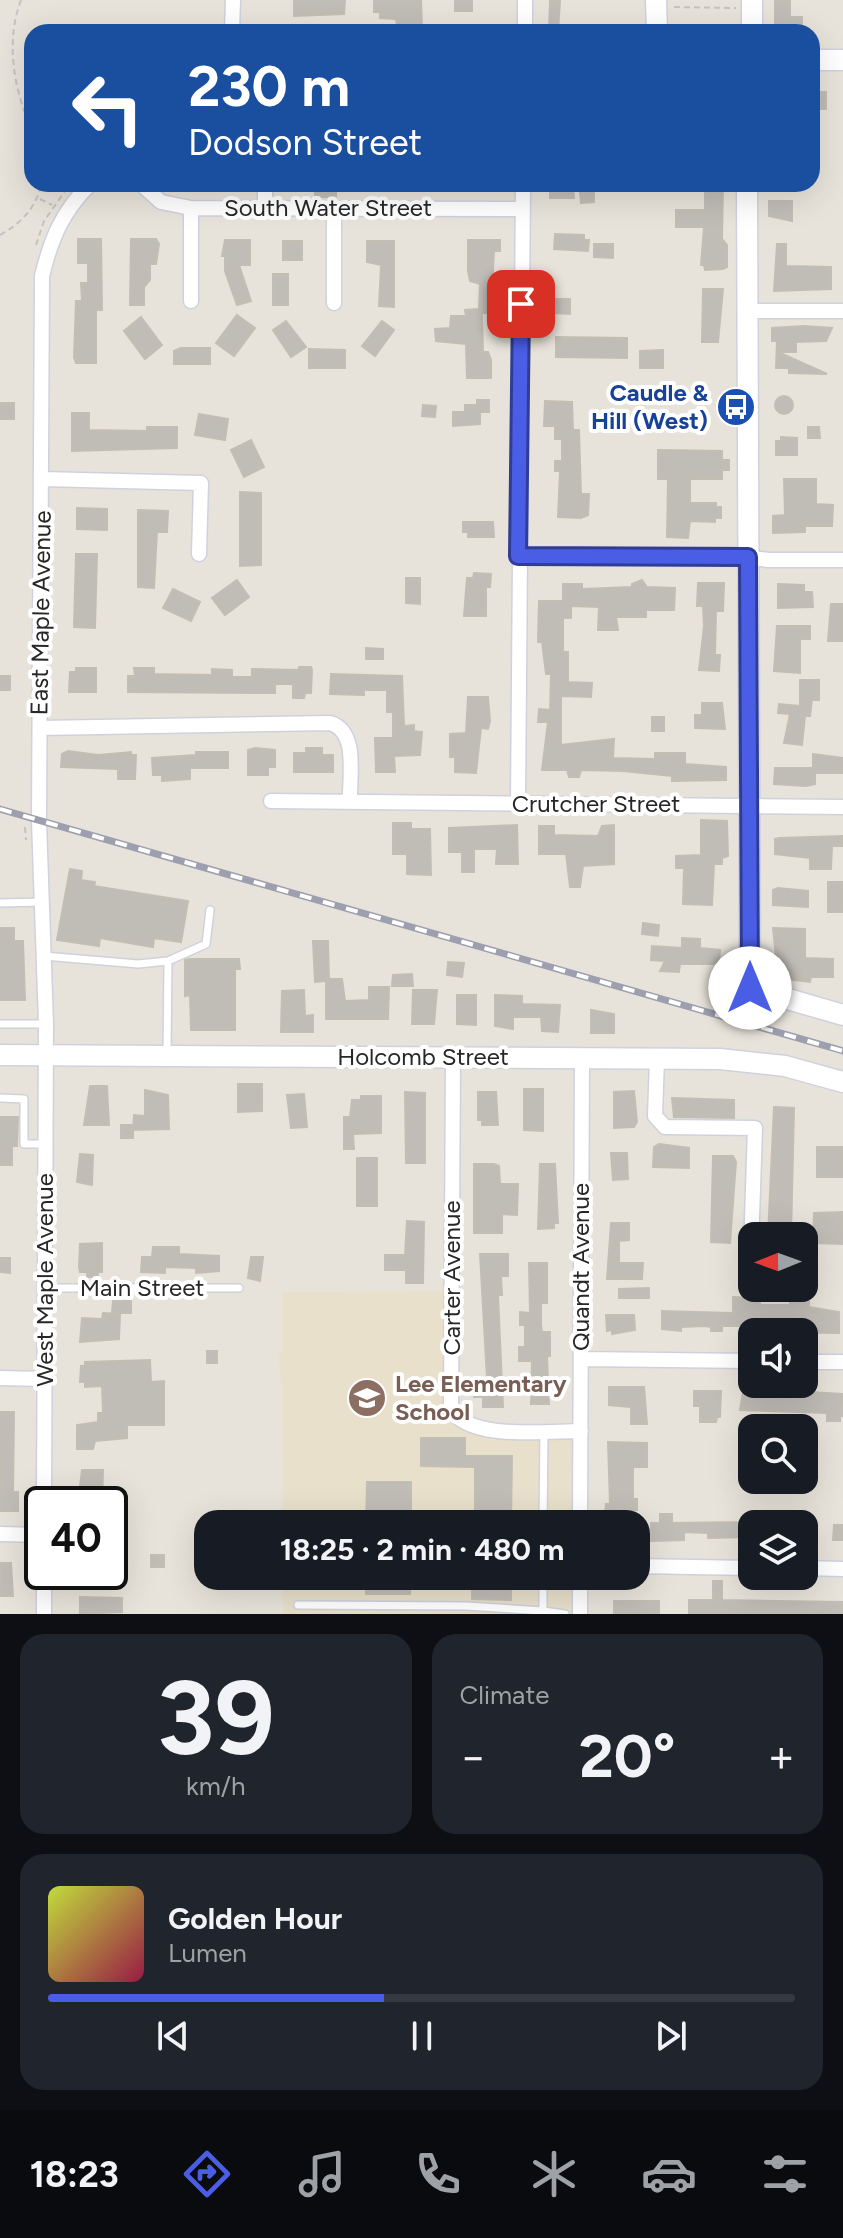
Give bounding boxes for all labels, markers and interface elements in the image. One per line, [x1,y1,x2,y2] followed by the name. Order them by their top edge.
[188,53,350,120] text: 230 m
[56,56,160,160] icon: left
[188,121,422,164] text: Dodson Street
[224,193,432,222] street label: South Water Street
[487,270,555,338] pin
[499,282,543,326] icon: arrive
[591,378,708,435] place label: Caudle & Hill (West)
[715,386,757,428] bus stop icon: Caudle & Hill (West)
[24,510,57,716] street label: East Maple Avenue
[512,789,680,818] street label: Crutcher Street
[708,946,792,1030] position arrow
[337,1042,509,1071] street label: Holcomb Street
[30,1173,59,1387] street label: West Maple Avenue
[566,1183,595,1351] street label: Quandt Avenue
[437,1201,466,1355] street label: Carter Avenue
[738,1222,818,1302] north arrow
[738,1222,818,1590] map controls
[80,1273,204,1302] street label: Main Street
[738,1318,818,1398] button: sound
[395,1369,567,1426] place label: Lee Elementary School
[346,1377,388,1419] school or university icon: Lee Elementary School
[738,1414,818,1494] button: search
[24,1486,128,1590] speed limit sign: 40
[738,1510,818,1590] button: layers
[280,1531,564,1568] text: 18:25 · 2 min · 480 m
[157,1655,275,1780] text: 39
[460,1679,549,1711] text: Climate
[579,1720,675,1792] text: 20°
[460,1730,487,1783] text: −
[768,1730,795,1783] text: +
[186,1770,245,1802] text: km/h
[168,1900,342,1937] text: Golden Hour
[168,1937,247,1969] text: Lumen
[151,2014,195,2058] icon: previous
[400,2014,444,2058] icon: pause
[649,2014,693,2058] icon: next
[179,2146,235,2202] icon: directions
[294,2146,350,2202] icon: music
[410,2146,466,2202] icon: phone
[526,2146,582,2202] icon: climate
[641,2146,697,2202] icon: car
[757,2146,813,2202] icon: filters
[30,2153,119,2196] text: 18:23

